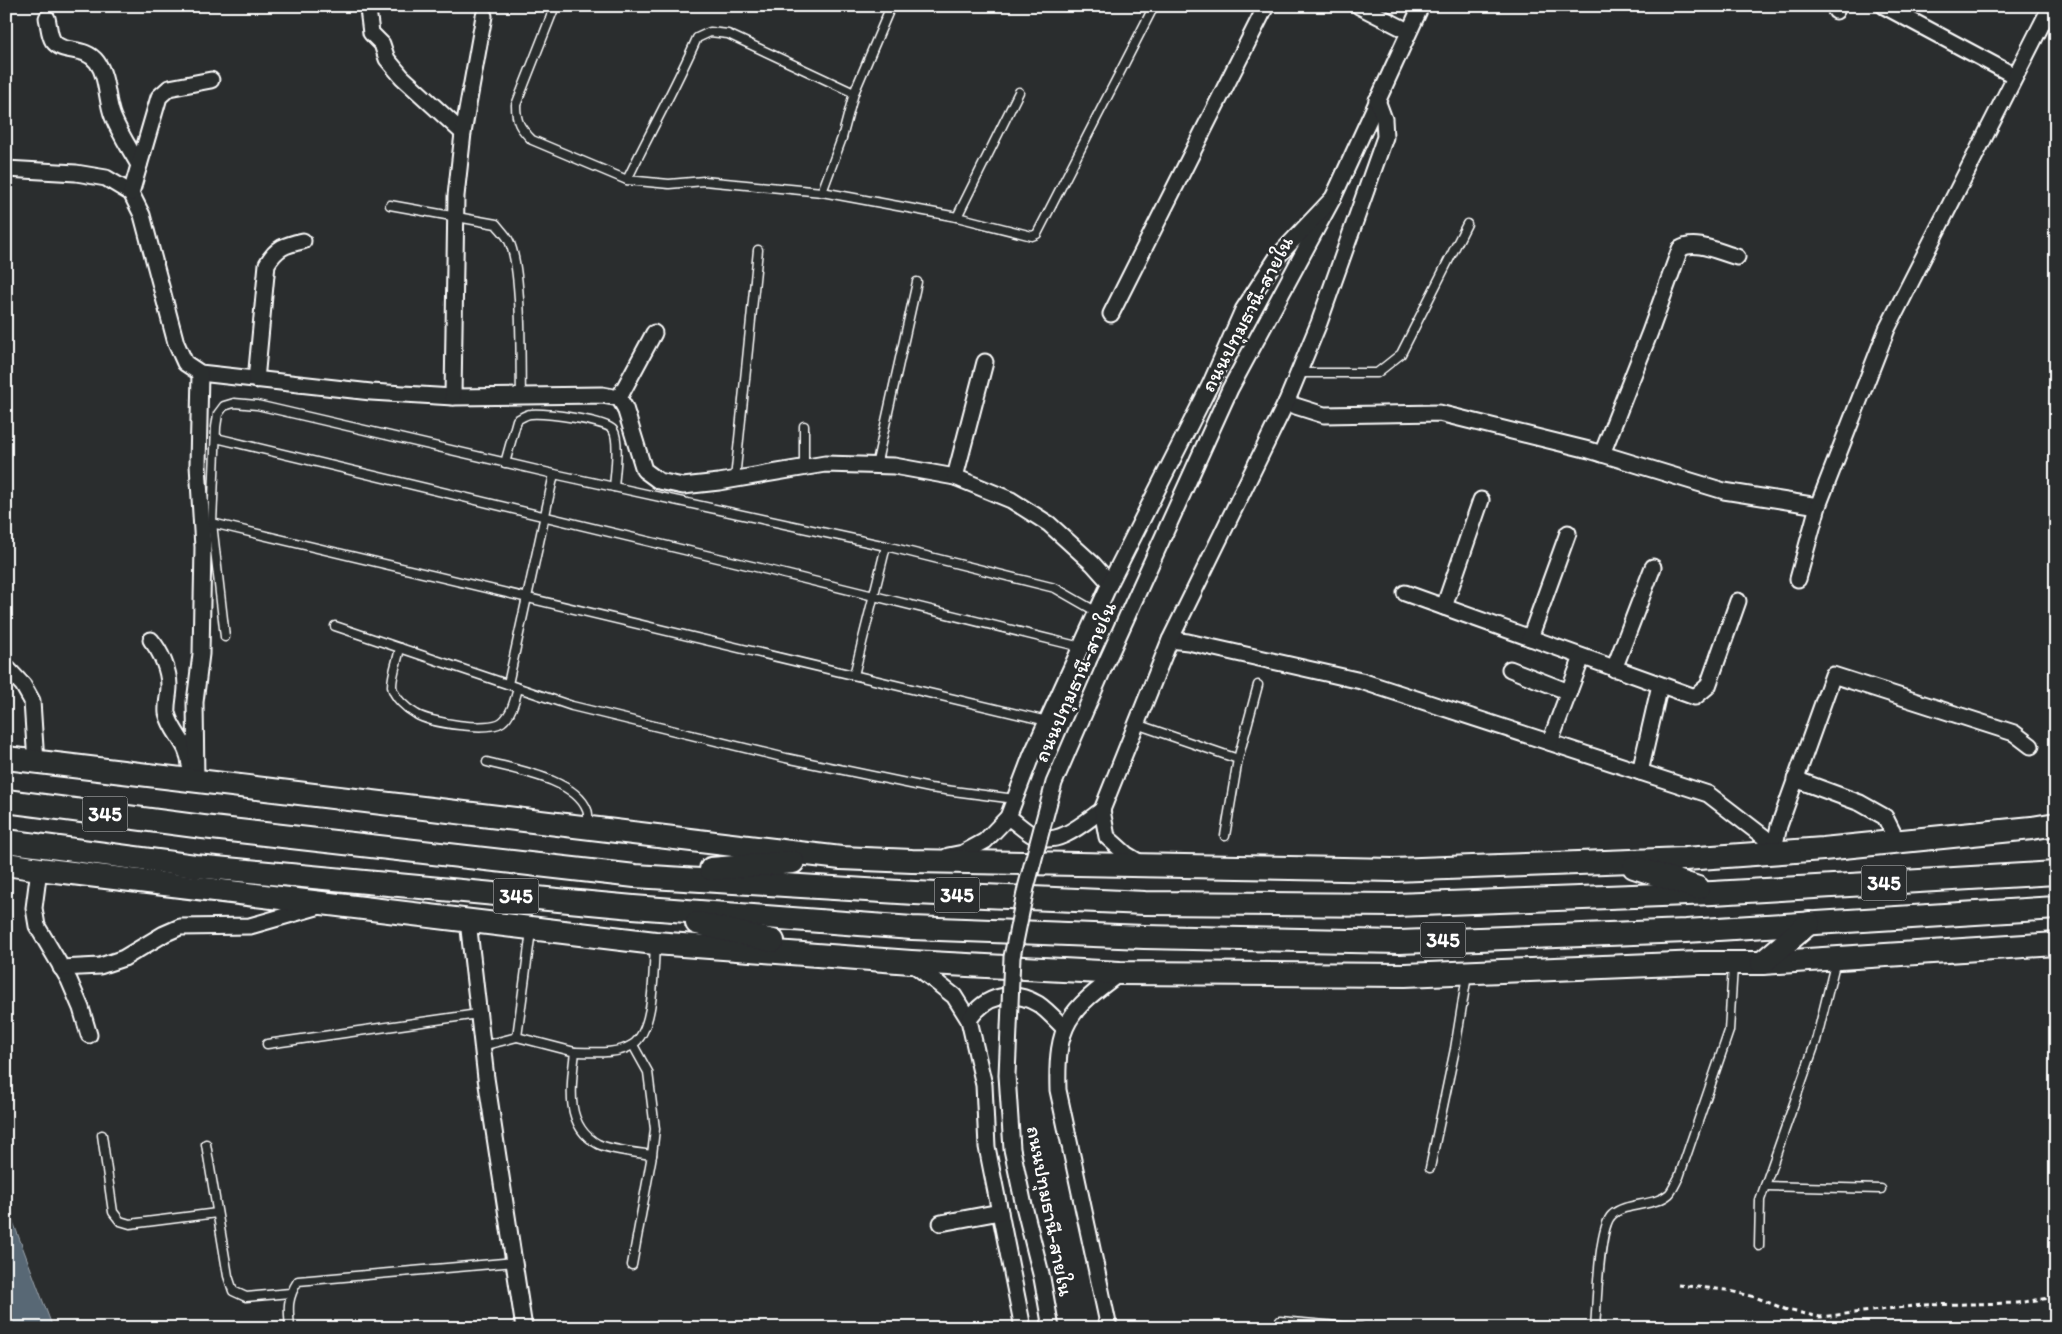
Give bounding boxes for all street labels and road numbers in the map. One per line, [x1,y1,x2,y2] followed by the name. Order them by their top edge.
[1195,232,1299,396] street label: ถนนปทุมธานี-สายใน
[1028,598,1122,766] street label: ถนนปทุมธานี-สายใน
[82,796,128,832] road number: 345
[1862,866,1906,900] road number: 345
[494,878,538,914] road number: 345
[934,878,980,912] road number: 345
[1420,922,1466,958] road number: 345
[1021,1124,1079,1298] street label: ถนนปทุมธานี-สายใน

